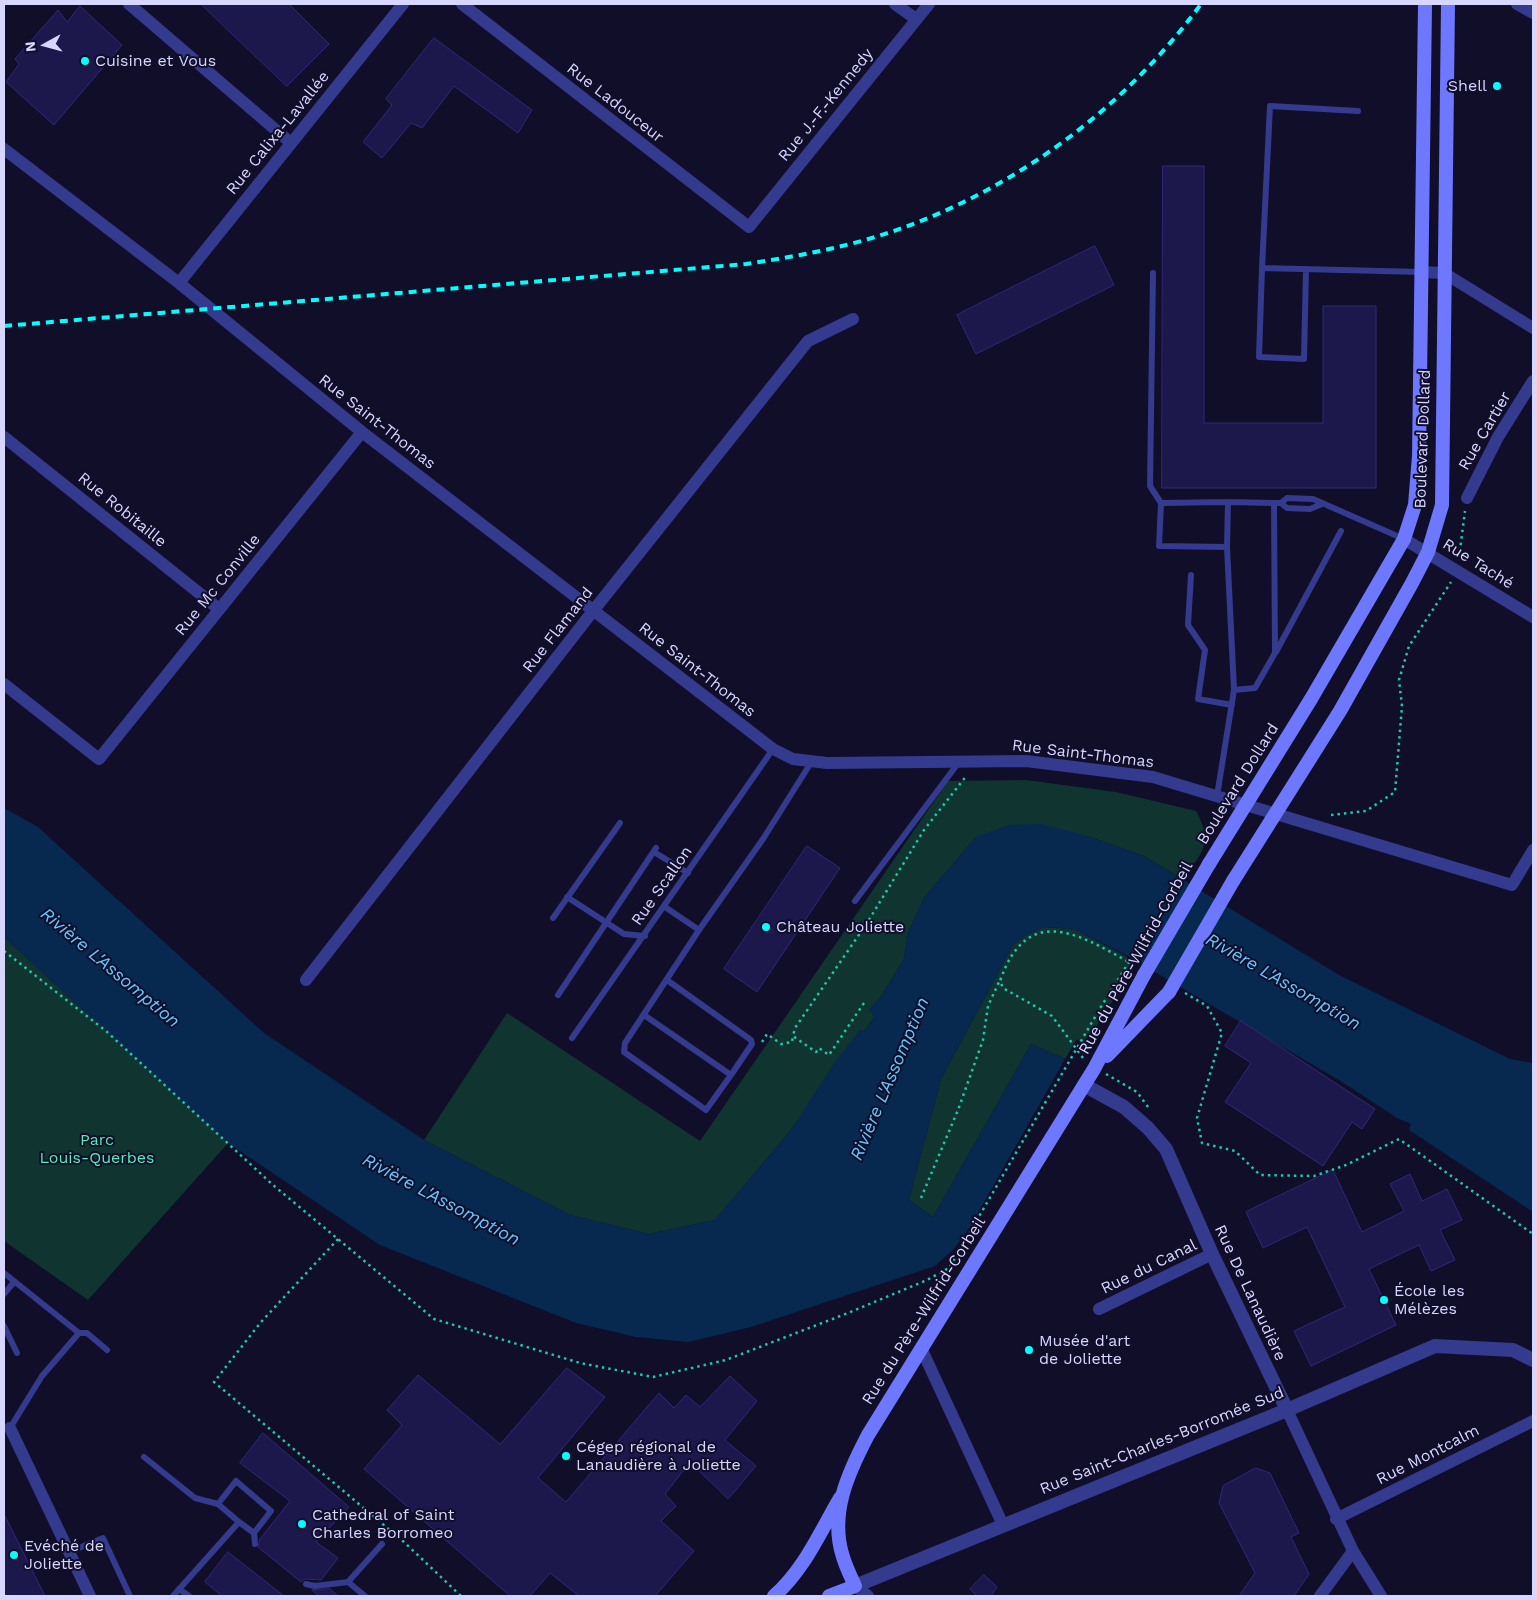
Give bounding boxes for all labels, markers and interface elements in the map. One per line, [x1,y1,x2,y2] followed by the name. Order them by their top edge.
[20,20,70,70] north arrow
[22,41,39,53] text: N
[774,45,878,165] street label: Rue J.-F.-Kennedy
[95,51,216,71] place label: Cuisine et Vous
[79,55,91,67] marker: Cuisine et Vous
[563,59,667,147] street label: Rue Ladouceur
[222,67,334,199] street label: Rue Calixa-Lavallée
[1448,76,1487,96] place label: Shell
[1491,80,1503,92] marker: Shell
[1411,369,1435,509] street label: Boulevard Dollard
[315,370,439,474] street label: Rue Saint-Thomas
[1455,388,1515,474] street label: Rue Cartier
[74,468,170,552] street label: Rue Robitaille
[171,530,265,640] street label: Rue Mc Conville
[1439,535,1517,593] street label: Rue Taché
[519,584,597,676] street label: Rue Flamand
[635,618,759,722] street label: Rue Saint-Thomas
[1193,720,1283,848] street label: Boulevard Dollard
[1011,736,1155,772] street label: Rue Saint-Thomas
[628,843,696,929] street label: Rue Scallon
[1075,858,1197,1058] street label: Rue du Père-Wilfrid-Corbeil
[36,903,184,1033] water label: Rivière L'Assomption
[776,917,904,937] place label: Château Joliette
[760,921,772,933] marker: Château Joliette
[1202,929,1364,1035] water label: Rivière L'Assomption
[846,994,934,1164] water label: Rivière L'Assomption
[40,1130,154,1168] park label: Parc Louis-Querbes
[359,1149,523,1251] water label: Rivière L'Assomption
[858,1214,990,1408] street label: Rue du Père-Wilfrid-Corbeil
[1210,1222,1290,1364] street label: Rue De Lanaudière
[1098,1236,1200,1298] street label: Rue du Canal
[1394,1281,1465,1319] place label: École les Mélèzes
[1378,1294,1390,1306] marker: École les Mélèzes
[1039,1331,1130,1369] place label: Musée d'art de Joliette
[1023,1344,1035,1356] marker: Musée d'art de Joliette
[1037,1383,1287,1499] street label: Rue Saint-Charles-Borromée Sud
[1373,1421,1483,1489] street label: Rue Montcalm
[576,1437,741,1475] place label: Cégep régional de Lanaudière à Joliette
[560,1450,572,1462] marker: Cégep régional de Lanaudière à Joliette
[312,1505,454,1543] place label: Cathedral of Saint Charles Borromeo
[296,1518,308,1530] marker: Cathedral of Saint Charles Borromeo
[24,1536,104,1574] place label: Evéché de Joliette
[8,1549,20,1561] marker: Evéché de Joliette

